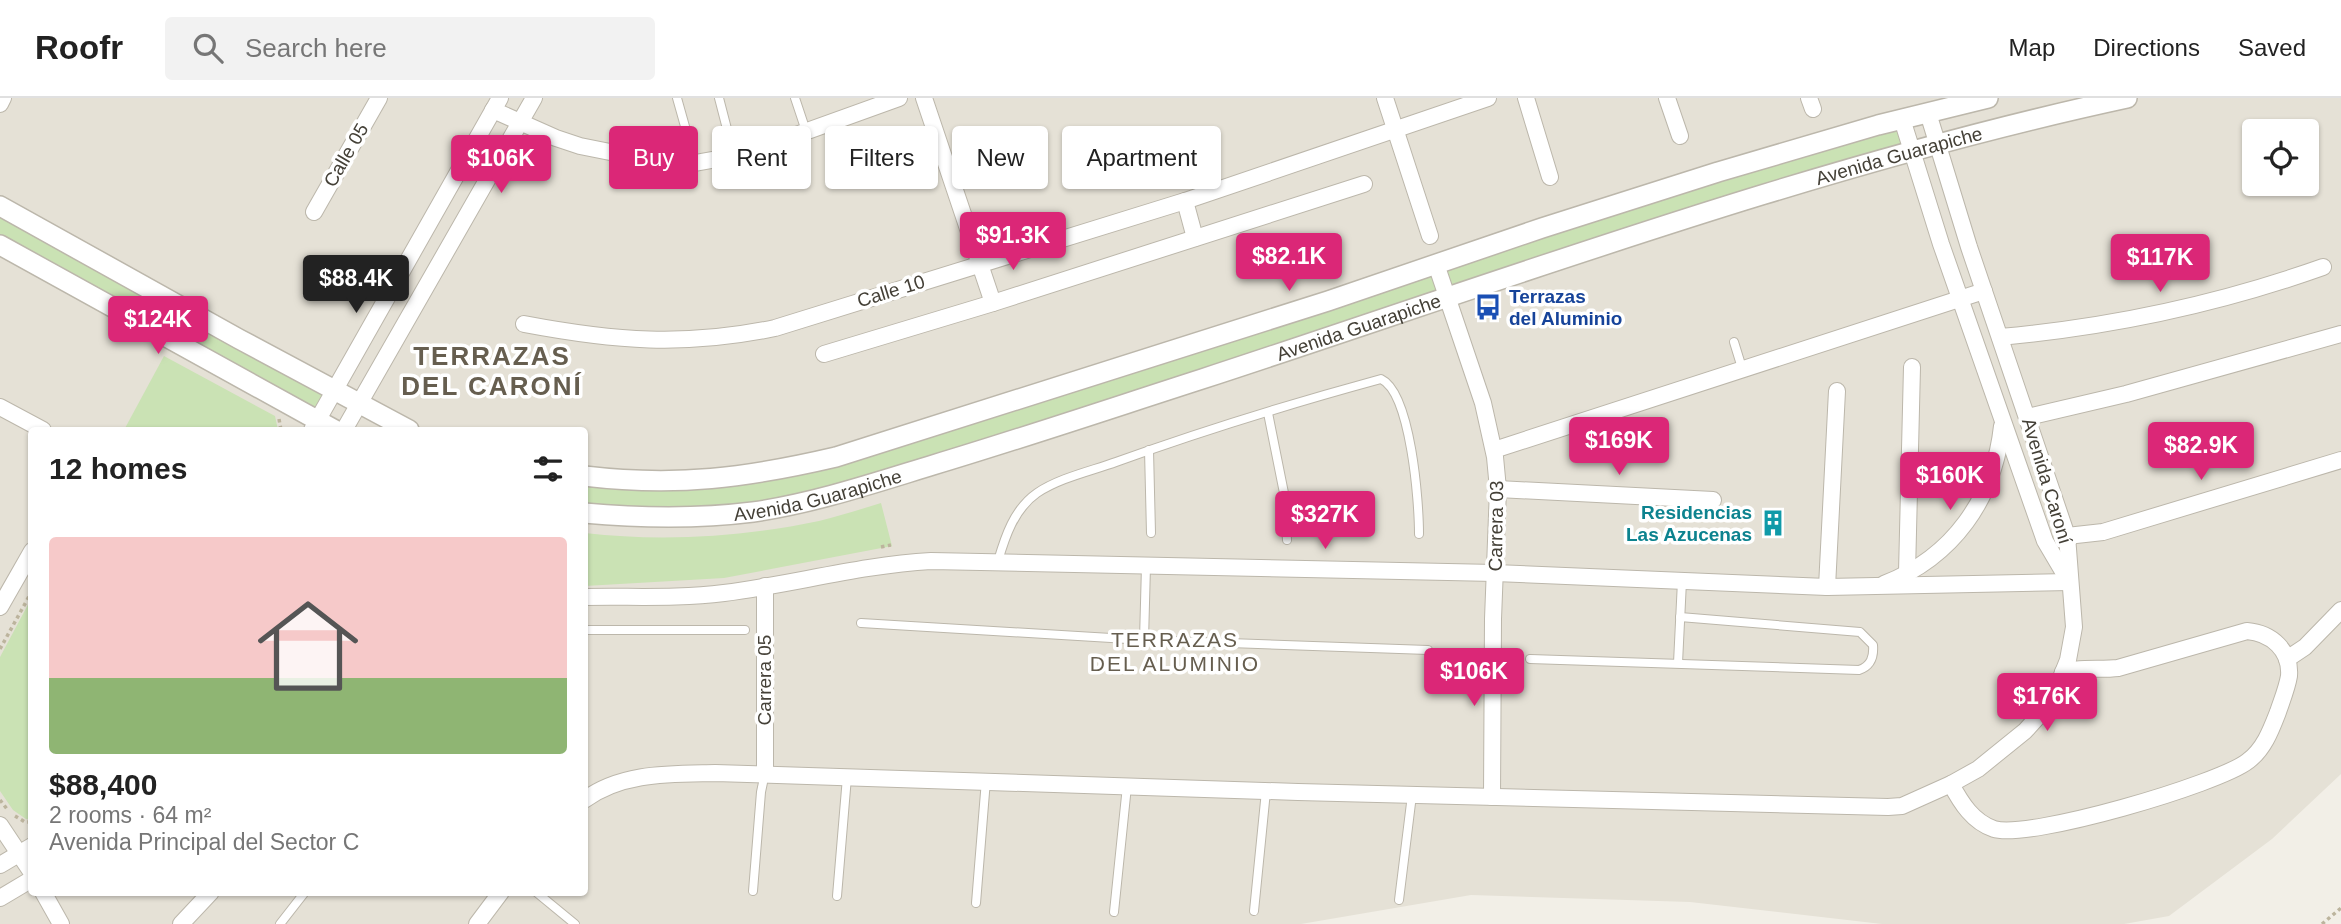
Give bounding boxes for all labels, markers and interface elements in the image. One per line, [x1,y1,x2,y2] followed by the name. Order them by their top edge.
[165,17,655,80] search box
[35,29,123,66] text: Roofr
[189,29,227,67] icon: search
[245,33,387,63] text: Search here
[2009,34,2055,61] text: Map
[2093,34,2200,61] text: Directions
[2238,34,2306,61] text: Saved
[2242,119,2319,196] map controls
[2242,119,2319,196] button: locate
[319,120,373,190] street label: Calle 05
[1813,122,1984,189] street label: Avenida Guarapiche
[609,126,698,189] chip: Buy
[712,126,811,189] chip: Rent
[825,126,938,189] chip: Filters
[952,126,1048,189] chip: New
[1062,126,1221,189] chip: Apartment
[452,136,550,195] pin: $106K
[467,145,535,171] text: $106K
[956,212,1070,272] pin: $91.3K
[976,222,1050,248] text: $91.3K
[1232,234,1346,293] pin: $82.1K
[2111,234,2209,294] pin: $117K
[1252,243,1326,269] text: $82.1K
[2127,244,2193,270] text: $117K
[299,256,413,315] pin: $88.4K
[319,265,393,291] text: $88.4K
[855,271,927,311] street label: Calle 10
[1509,286,1622,329] place label: Terrazas del Aluminio
[1274,290,1443,364] street label: Avenida Guarapiche
[1473,292,1503,322] bus stop icon: Terrazas del Aluminio
[109,296,207,356] pin: $124K
[124,306,192,332] text: $124K
[401,341,583,401] district label: TERRAZAS DEL CARONÍ
[2018,415,2076,547] street label: Avenida Caroní
[1570,418,1668,477] pin: $169K
[2144,422,2258,482] pin: $82.9K
[1585,427,1653,453] text: $169K
[2164,432,2238,458] text: $82.9K
[529,450,567,488] icon: filters
[49,452,187,485] text: 12 homes
[1901,452,1999,512] pin: $160K
[1916,462,1984,488] text: $160K
[733,465,904,525] street label: Avenida Guarapiche
[1485,480,1507,572] street label: Carrera 03
[1276,491,1374,551] pin: $327K
[1291,501,1359,527] text: $327K
[1626,502,1752,545] place label: Residencias Las Azucenas
[1758,508,1788,538] building icon: Residencias Las Azucenas
[245,583,371,709] icon: home
[1090,628,1260,675] district label: TERRAZAS DEL ALUMINIO
[754,635,775,725] street label: Carrera 05
[1425,648,1523,708] pin: $106K
[1440,658,1508,684] text: $106K
[1998,674,2096,733] pin: $176K
[2013,683,2081,709] text: $176K
[49,768,157,801] text: $88,400
[49,802,211,828] text: 2 rooms · 64 m²
[49,829,359,855] text: Avenida Principal del Sector C

